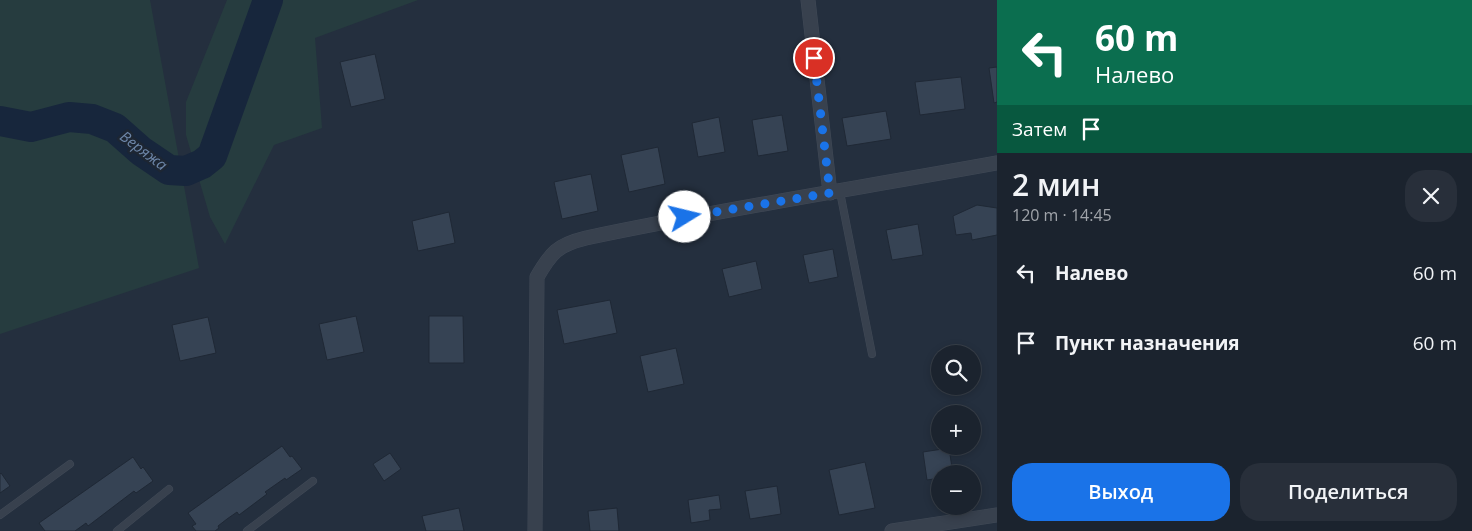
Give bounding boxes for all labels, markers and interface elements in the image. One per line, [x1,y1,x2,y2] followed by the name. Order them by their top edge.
[1095,14,1178,61] text: 60 m
[1012,20,1077,85] icon: left
[793,37,835,79] pin
[800,44,828,72] icon: arrive
[1095,59,1174,89] text: Налево
[1077,115,1105,143] icon: arrive
[1012,116,1067,142] text: Затем
[116,126,172,175] water label: Веряжа
[1012,164,1100,205] text: 2 мин
[1405,170,1457,222] button: close
[658,190,710,242] position arrow
[1012,204,1112,226] text: 120 m · 14:45
[1012,259,1040,287] icon: left
[1055,260,1128,286] text: Налево
[1413,260,1457,286] text: 60 m
[1012,329,1040,357] icon: arrive
[1055,330,1240,356] text: Пункт назначения
[1413,330,1457,356] text: 60 m
[931,345,981,515] map controls
[931,345,981,395] button: search
[931,405,981,455] button: +
[1012,463,1230,521] button: Выход
[1240,463,1457,521] button: Поделиться
[931,465,981,515] button: −

